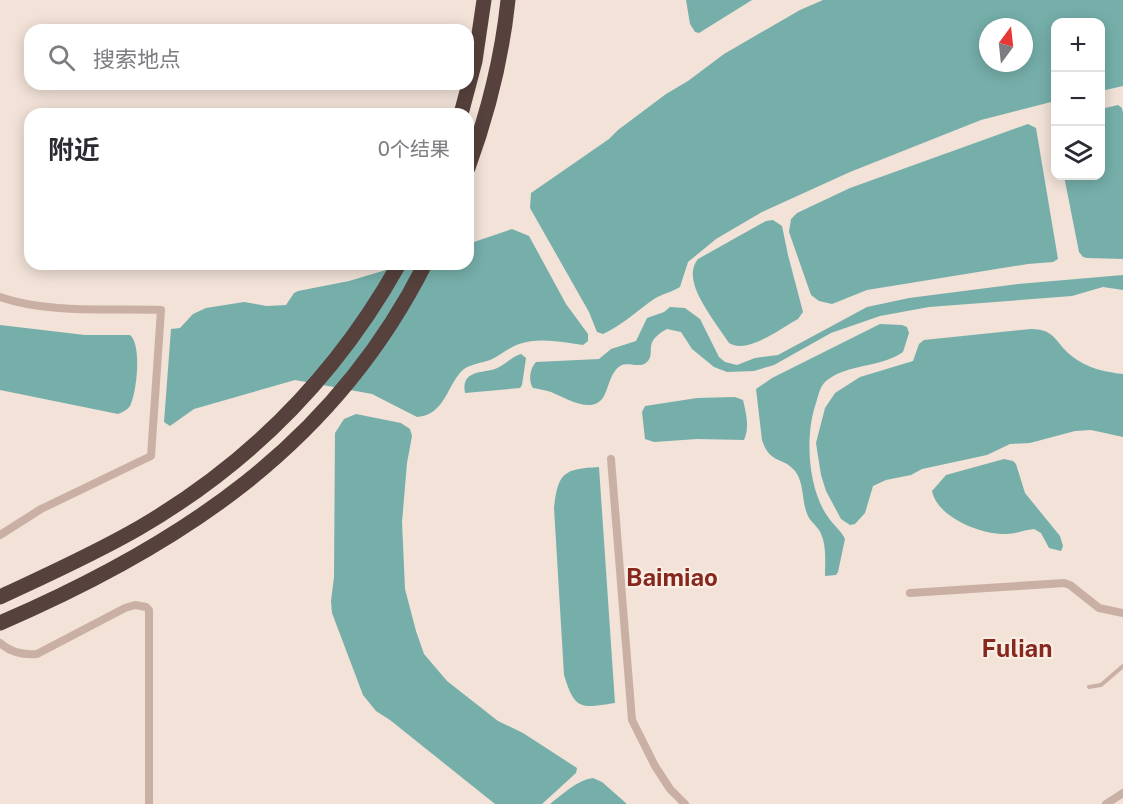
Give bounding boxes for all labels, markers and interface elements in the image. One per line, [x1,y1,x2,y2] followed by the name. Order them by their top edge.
[979,18,1033,72] north arrow
[1051,18,1105,180] map controls
[1051,18,1105,72] button: +
[24,24,474,90] search box
[45,41,78,74] icon: search
[93,46,181,72] text: 搜索地点
[1051,72,1105,126] button: −
[1051,126,1105,180] button: layers
[48,134,100,165] text: 附近
[378,137,450,161] text: 0个结果
[626,563,718,591] district label: Baimiao
[982,634,1052,662] district label: Fulian

